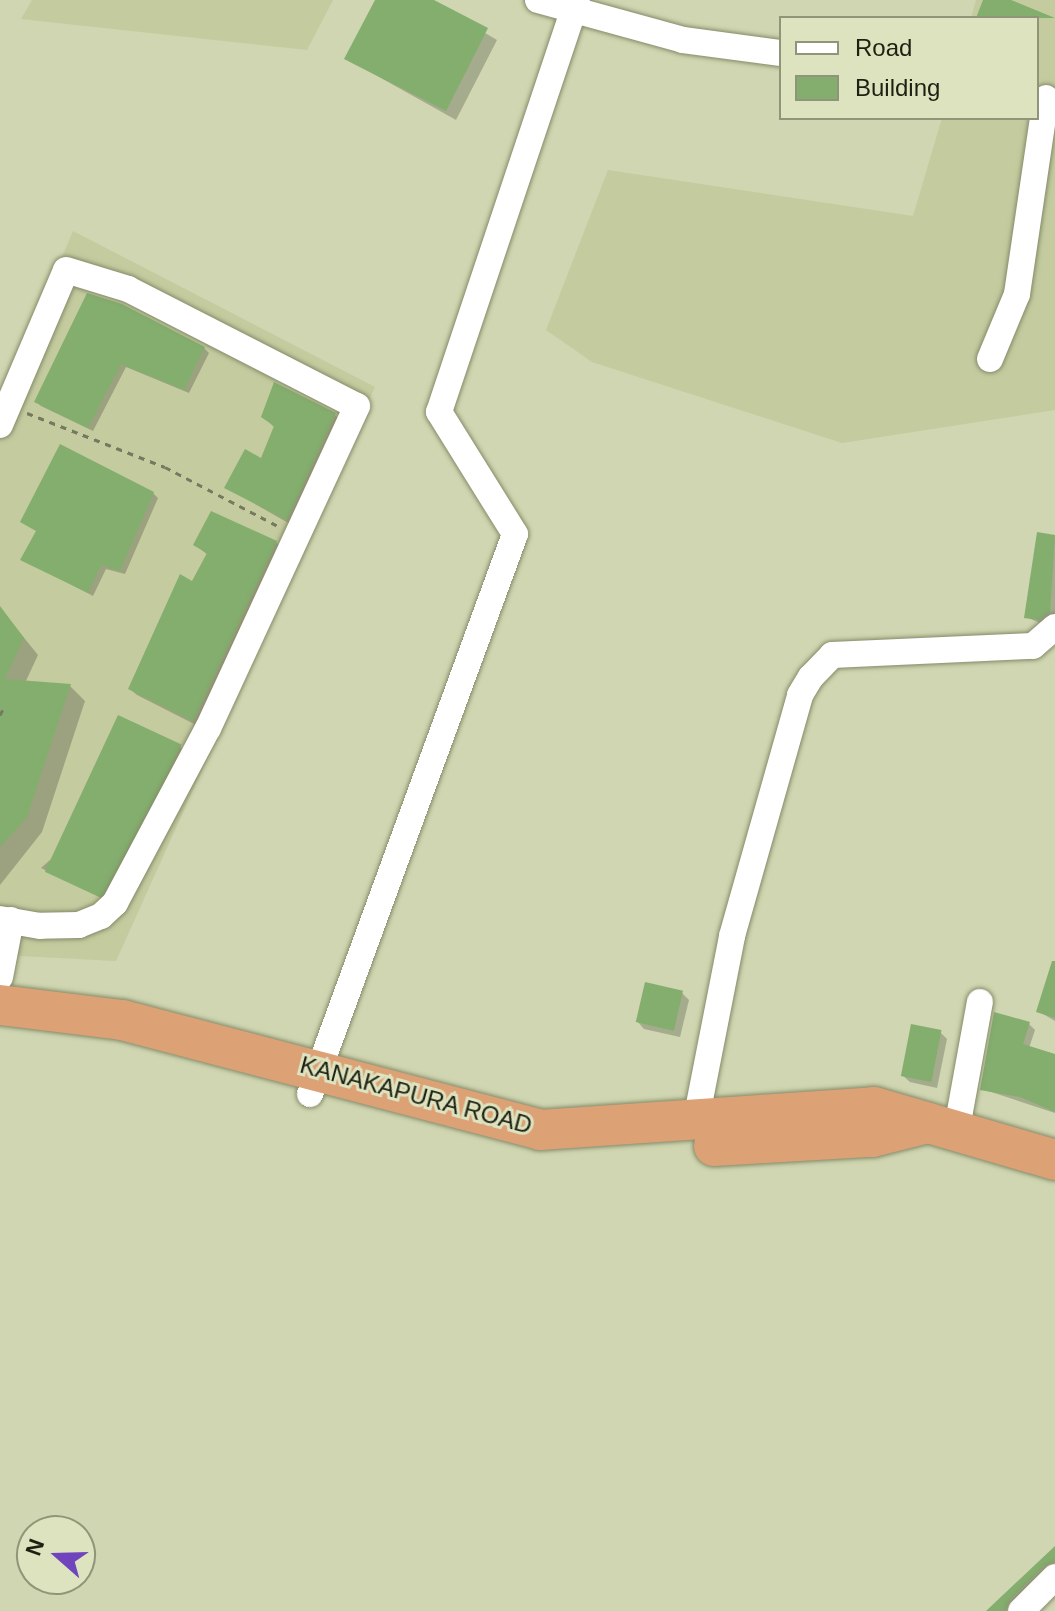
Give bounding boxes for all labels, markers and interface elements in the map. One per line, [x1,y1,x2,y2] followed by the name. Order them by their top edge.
[779,16,1039,120] legend
[855,34,912,61] text: Road
[855,74,940,101] text: Building
[296,1050,536,1140] street label: KANAKAPURA ROAD
[16,1515,96,1595] north arrow
[20,1536,49,1559] text: N

